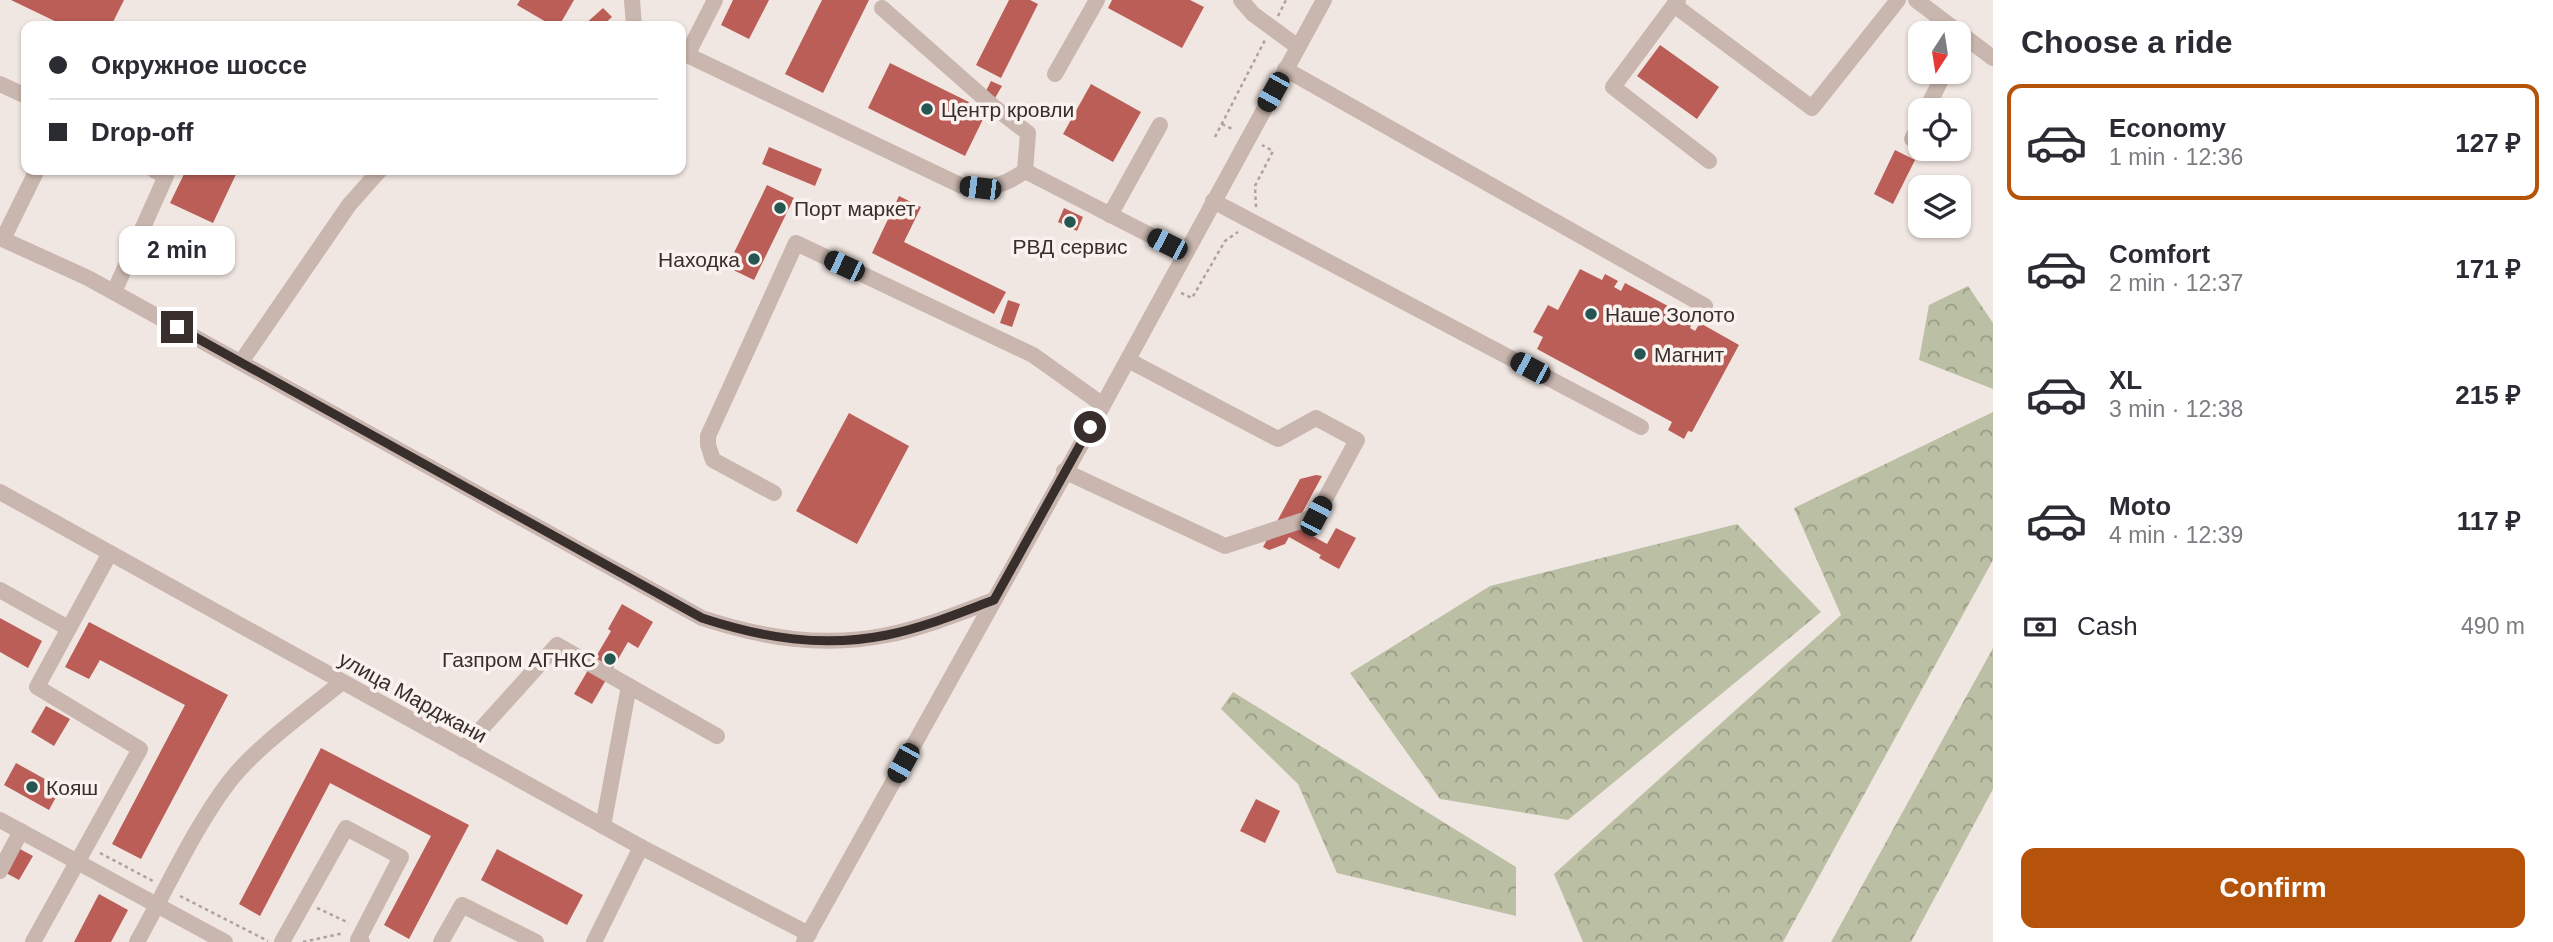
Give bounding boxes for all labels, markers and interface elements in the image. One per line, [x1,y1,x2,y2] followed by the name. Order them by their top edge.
[1908,21,1970,84] north arrow
[1908,21,1971,238] map controls
[2021,24,2233,60] text: Choose a ride
[91,50,307,80] text: Окружное шоссе
[1254,69,1293,115] car
[941,98,1074,121] place label: Центр кровли
[1908,98,1971,161] button: locate
[919,101,935,117] marker: Центр кровли
[2025,111,2088,174] icon: car
[2109,113,2226,143] text: Economy
[91,117,194,147] text: Drop-off
[2455,128,2521,158] text: 127 ₽
[2109,144,2243,170] text: 1 min · 12:36
[958,175,1003,201] car
[1908,175,1971,238] button: layers
[794,197,916,220] place label: Порт маркет
[772,200,788,216] marker: Порт маркет
[1062,214,1078,230] marker: РВД сервис
[1144,225,1191,263] car
[119,226,235,274] callout: 2 min
[1013,235,1127,258] place label: РВД сервис
[147,237,207,263] text: 2 min
[2025,237,2088,300] icon: car
[2109,239,2210,269] text: Comfort
[658,248,740,271] place label: Находка
[821,248,868,284] car
[746,251,762,267] marker: Находка
[2455,254,2521,284] text: 171 ₽
[2109,270,2243,296] text: 2 min · 12:37
[1605,303,1735,326] place label: Наше Золото
[1583,306,1599,322] marker: Наше Золото
[161,311,193,343] route end
[1654,343,1724,366] place label: Магнит
[1632,346,1648,362] marker: Магнит
[1507,349,1554,387] car
[2025,363,2088,426] icon: car
[2109,365,2142,395] text: XL
[2455,380,2521,410] text: 215 ₽
[2109,396,2243,422] text: 3 min · 12:38
[1074,411,1106,443] route start
[2025,489,2088,552] icon: car
[2109,491,2171,521] text: Moto
[1297,493,1336,539] car
[2457,506,2521,536] text: 117 ₽
[2109,522,2243,548] text: 4 min · 12:39
[2021,608,2059,646] icon: cash
[2077,611,2138,641] text: Cash
[2461,613,2525,639] text: 490 m
[335,647,491,747] street label: улица Марджани
[442,648,596,671] place label: Газпром АГНКС
[602,651,618,667] marker: Газпром АГНКС
[884,740,923,786] car
[46,776,98,799] place label: Кояш
[24,779,40,795] marker: Кояш
[2021,848,2525,928] button: Confirm

